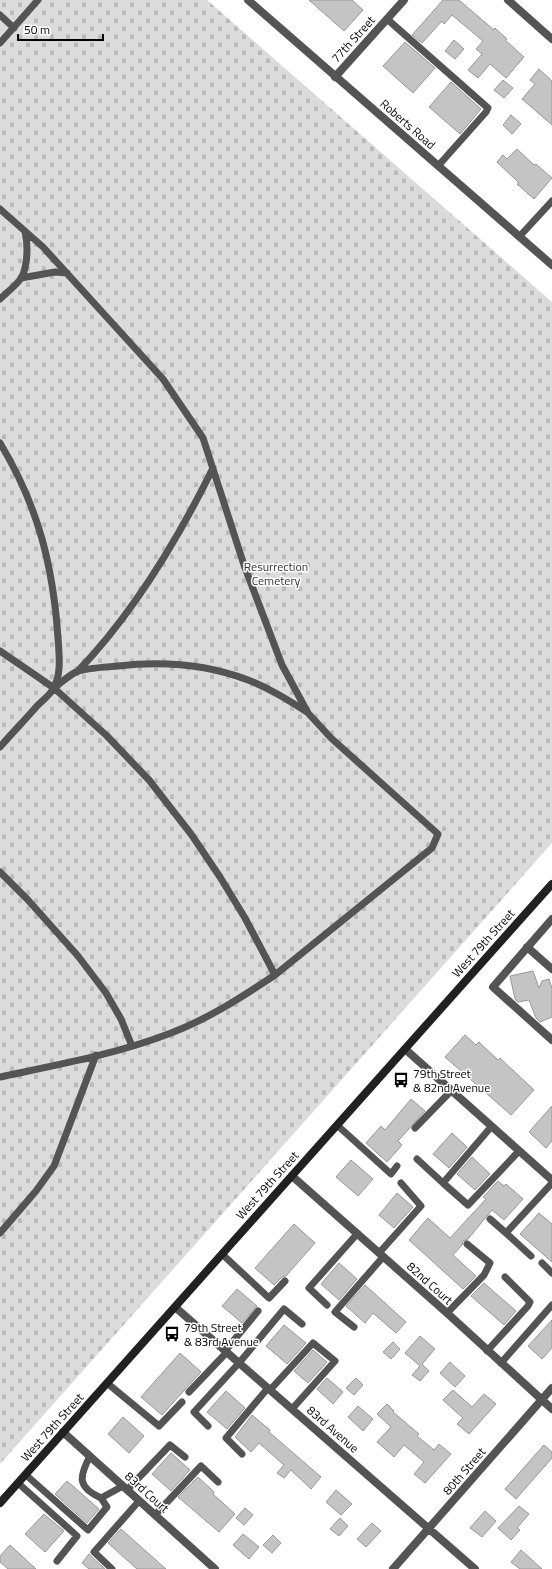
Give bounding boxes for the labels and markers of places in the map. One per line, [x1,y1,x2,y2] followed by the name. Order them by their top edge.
[413,1064,490,1097] place label: 79th Street & 82nd Avenue
[392,1071,410,1089] bus stop icon: 79th Street & 82nd Avenue
[184,1318,259,1351] place label: 79th Street & 83rd Avenue
[163,1325,181,1343] bus stop icon: 79th Street & 83rd Avenue

